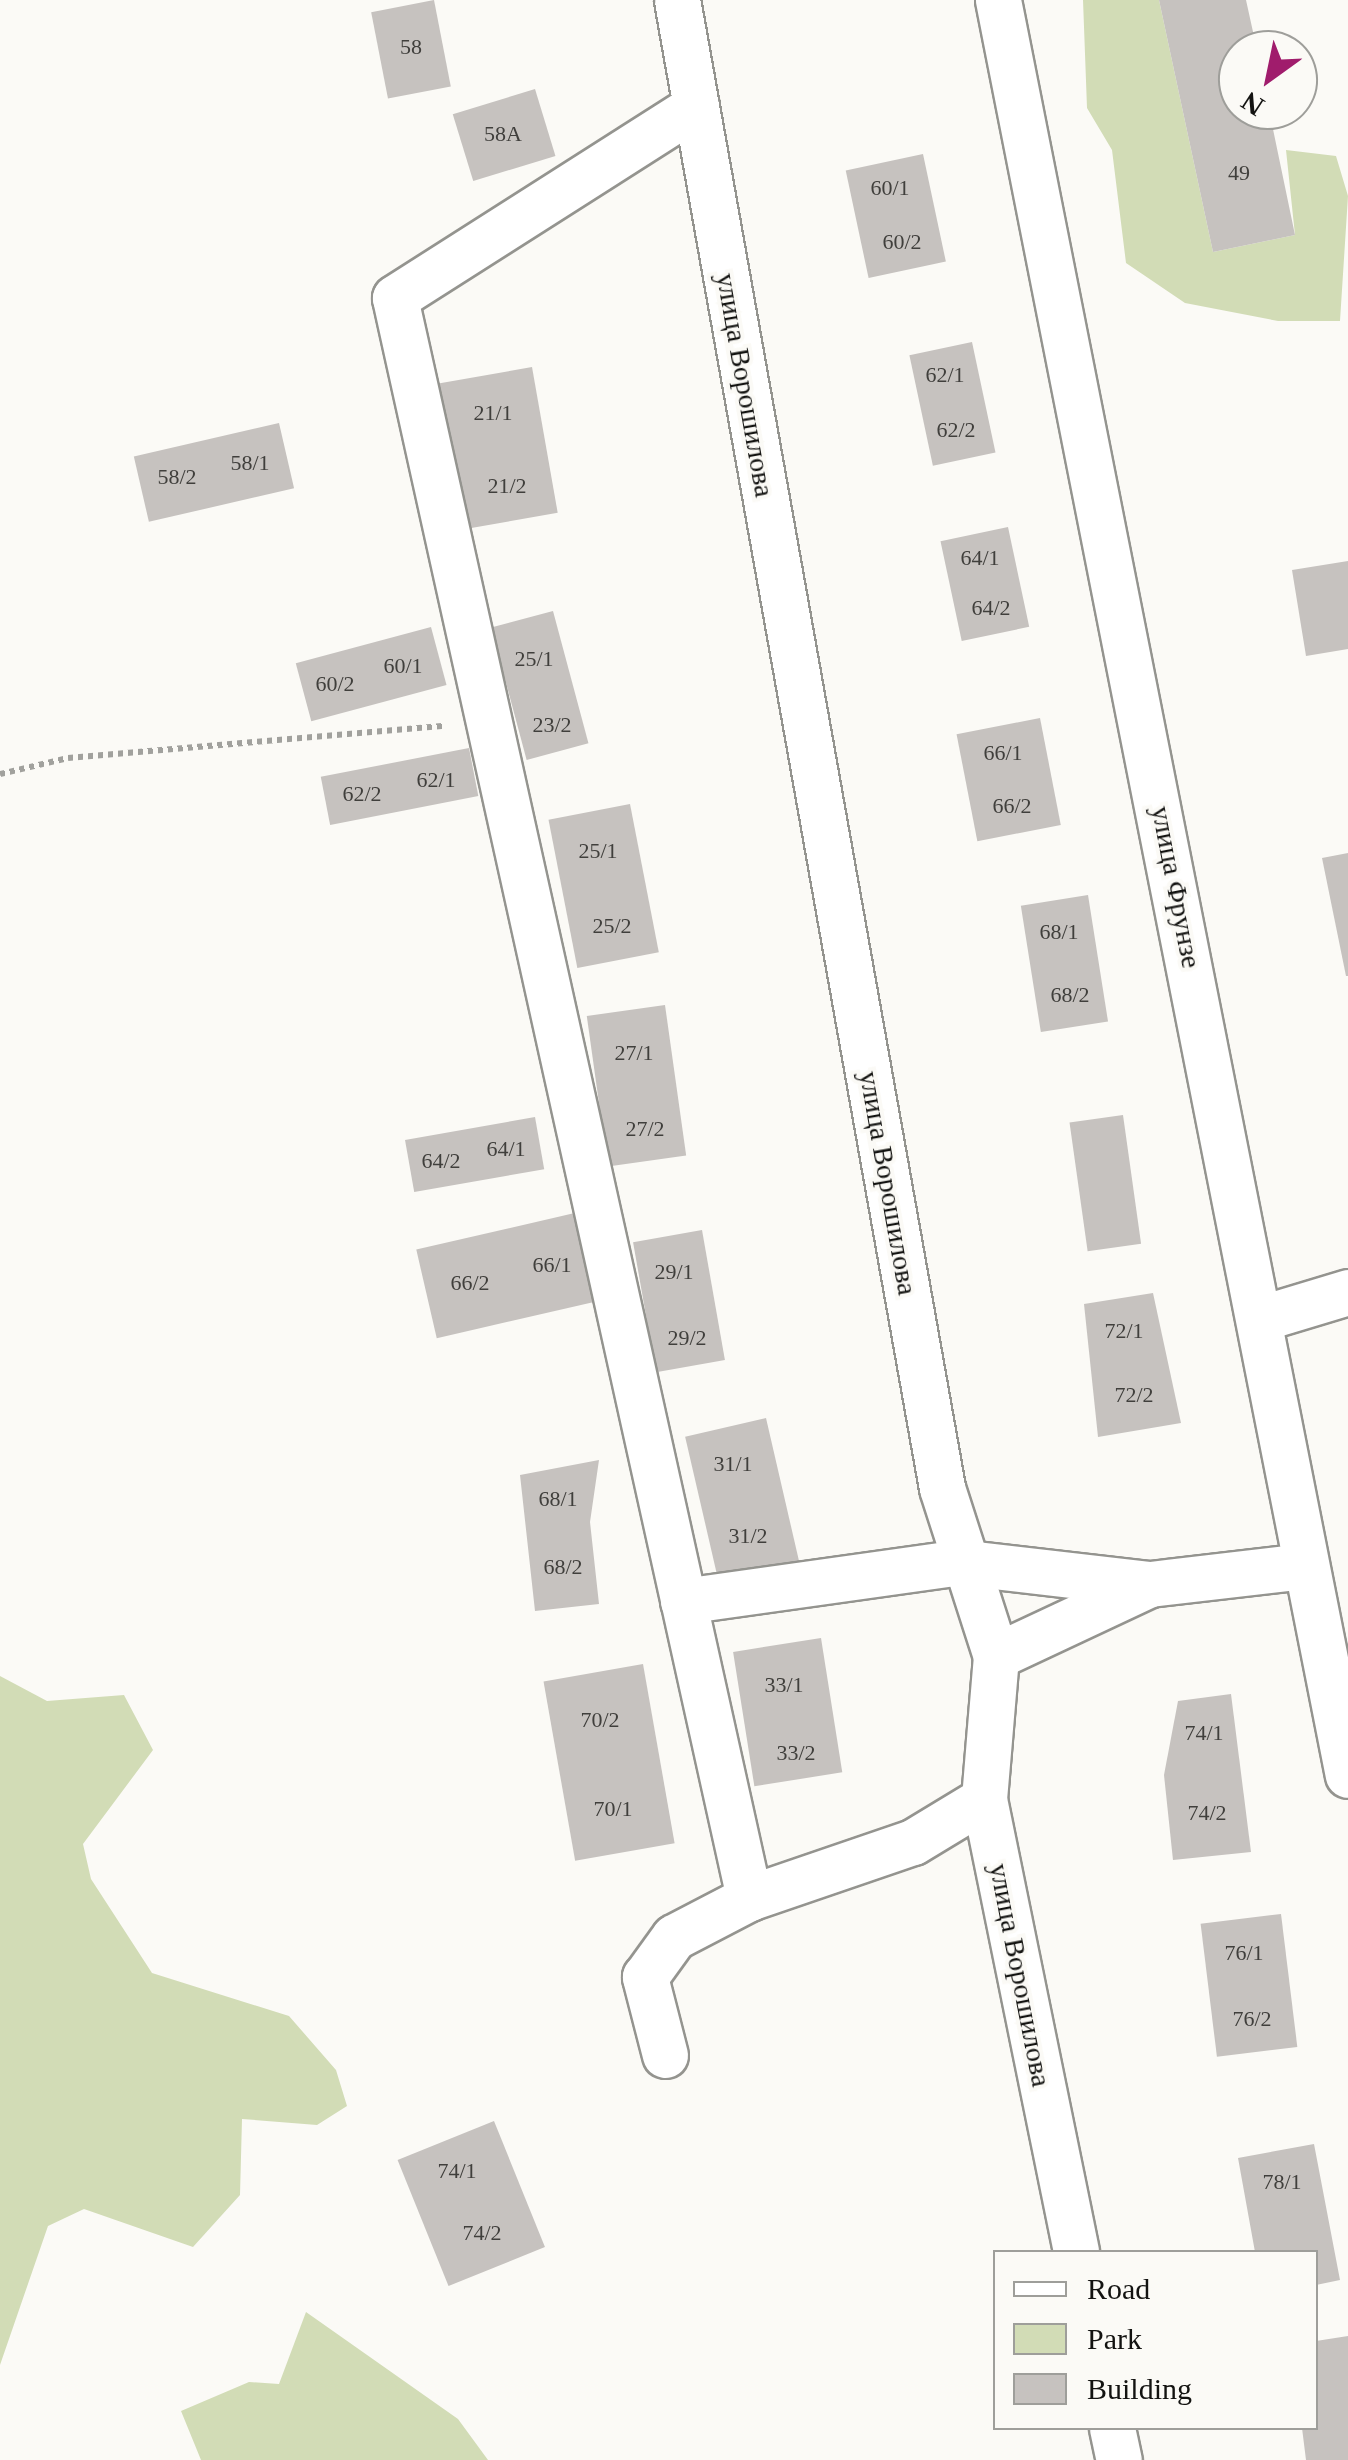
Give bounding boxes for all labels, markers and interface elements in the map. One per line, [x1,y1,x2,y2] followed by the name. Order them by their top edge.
[1218,30,1318,130] north arrow
[400,34,422,60] house number: 58
[1236,85,1269,122] text: N
[484,121,522,147] house number: 58А
[1228,160,1250,186] house number: 49
[870,175,910,201] house number: 60/1
[882,229,922,255] house number: 60/2
[709,270,781,500] street label: улица Ворошилова
[925,362,965,388] house number: 62/1
[473,400,513,426] house number: 21/1
[936,417,976,443] house number: 62/2
[230,450,270,476] house number: 58/1
[157,464,197,490] house number: 58/2
[487,473,527,499] house number: 21/2
[960,545,1000,571] house number: 64/1
[971,595,1011,621] house number: 64/2
[514,646,554,672] house number: 25/1
[383,653,423,679] house number: 60/1
[315,671,355,697] house number: 60/2
[532,712,572,738] house number: 23/2
[983,740,1023,766] house number: 66/1
[416,767,456,793] house number: 62/1
[342,781,382,807] house number: 62/2
[992,793,1032,819] house number: 66/2
[1144,803,1208,971] street label: улица Фрунзе
[578,838,618,864] house number: 25/1
[592,913,632,939] house number: 25/2
[1039,919,1079,945] house number: 68/1
[1050,982,1090,1008] house number: 68/2
[614,1040,654,1066] house number: 27/1
[852,1068,924,1298] street label: улица Ворошилова
[625,1116,665,1142] house number: 27/2
[486,1136,526,1162] house number: 64/1
[421,1148,461,1174] house number: 64/2
[532,1252,572,1278] house number: 66/1
[654,1259,694,1285] house number: 29/1
[450,1270,490,1296] house number: 66/2
[1104,1318,1144,1344] house number: 72/1
[667,1325,707,1351] house number: 29/2
[1114,1382,1154,1408] house number: 72/2
[713,1451,753,1477] house number: 31/1
[538,1486,578,1512] house number: 68/1
[728,1523,768,1549] house number: 31/2
[543,1554,583,1580] house number: 68/2
[764,1672,804,1698] house number: 33/1
[580,1707,620,1733] house number: 70/2
[1184,1720,1224,1746] house number: 74/1
[776,1740,816,1766] house number: 33/2
[593,1796,633,1822] house number: 70/1
[1187,1800,1227,1826] house number: 74/2
[982,1861,1058,2089] street label: улица Ворошилова
[1224,1940,1264,1966] house number: 76/1
[1232,2006,1272,2032] house number: 76/2
[437,2158,477,2184] house number: 74/1
[1262,2169,1302,2195] house number: 78/1
[462,2220,502,2246] house number: 74/2
[993,2250,1318,2430] legend
[1087,2272,1150,2305] text: Road
[1087,2322,1142,2355] text: Park
[1087,2372,1192,2405] text: Building

